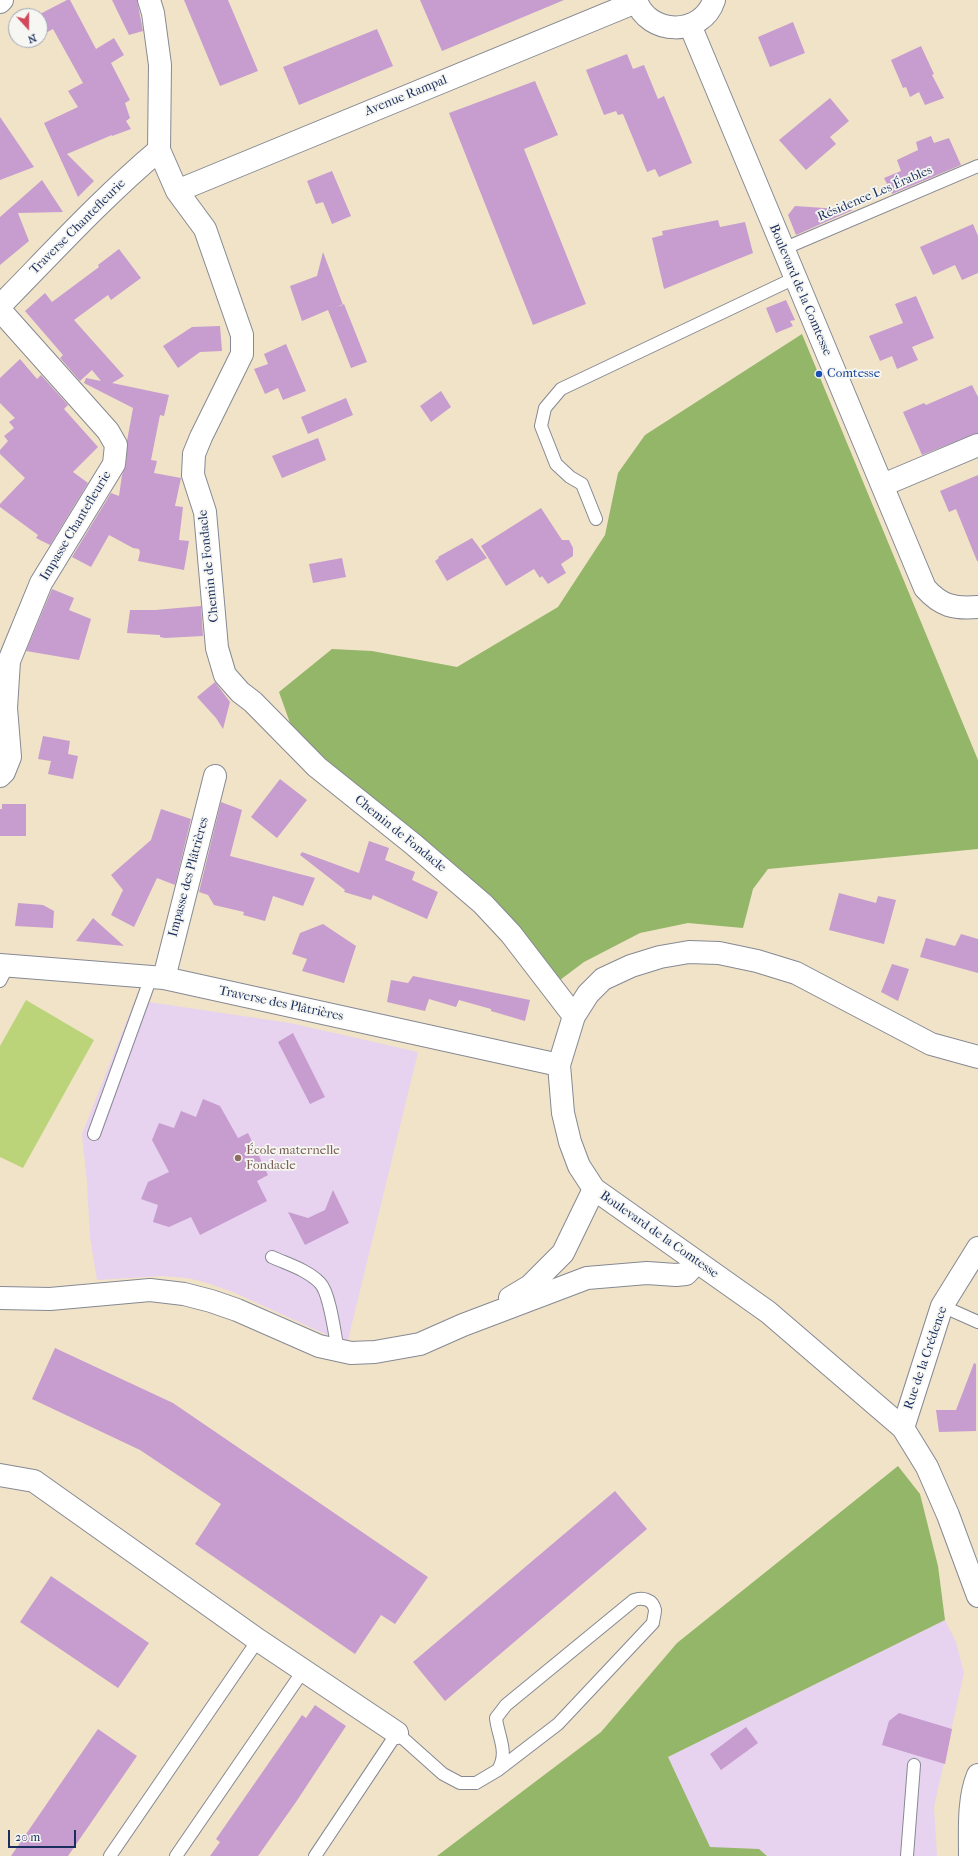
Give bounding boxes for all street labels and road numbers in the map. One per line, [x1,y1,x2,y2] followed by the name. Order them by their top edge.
[362,72,450,120] street label: Avenue Rampal
[815,163,935,225] street label: Résidence Les Érables
[27,176,129,278] street label: Traverse Chantefleurie
[765,222,835,358] street label: Boulevard de la Comtesse
[37,468,115,584] street label: Impasse Chantefleurie
[195,509,223,623] street label: Chemin de Fondacle
[351,792,449,876] street label: Chemin de Fondacle
[166,815,212,939] street label: Impasse des Plâtrières
[217,983,345,1025] street label: Traverse des Plâtrières
[597,1188,721,1282] street label: Boulevard de la Comtesse
[901,1304,951,1412] street label: Rue de la Crédence

